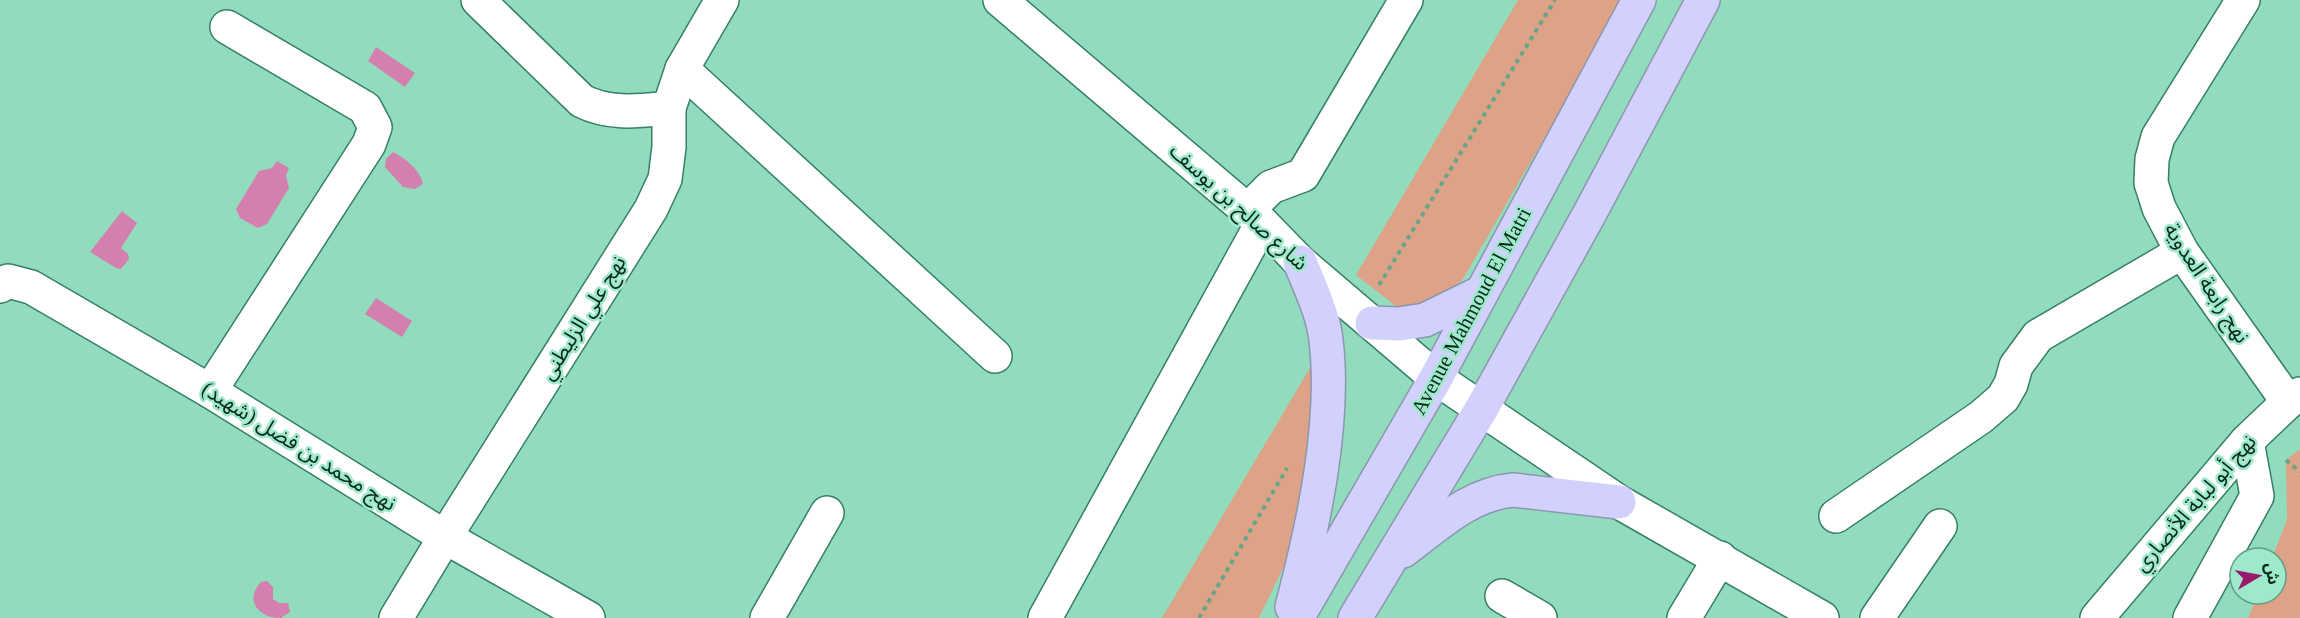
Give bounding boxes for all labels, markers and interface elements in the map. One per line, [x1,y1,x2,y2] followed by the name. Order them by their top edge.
[1163,139,1313,278] street label: شارع صالح بن يوسف
[1406,203,1536,419] street label: Avenue Mahmoud El Matri
[2157,219,2255,349] street label: نهج رابعة العدوية
[535,251,634,387] street label: نهج علي الزليطني
[196,376,400,518] street label: نهج محمد بن فضل (شهيد)
[2129,429,2264,579] street label: نهج أبو لبابة الأنصاري
[2228,546,2288,606] north arrow
[2261,561,2283,586] text: ش

